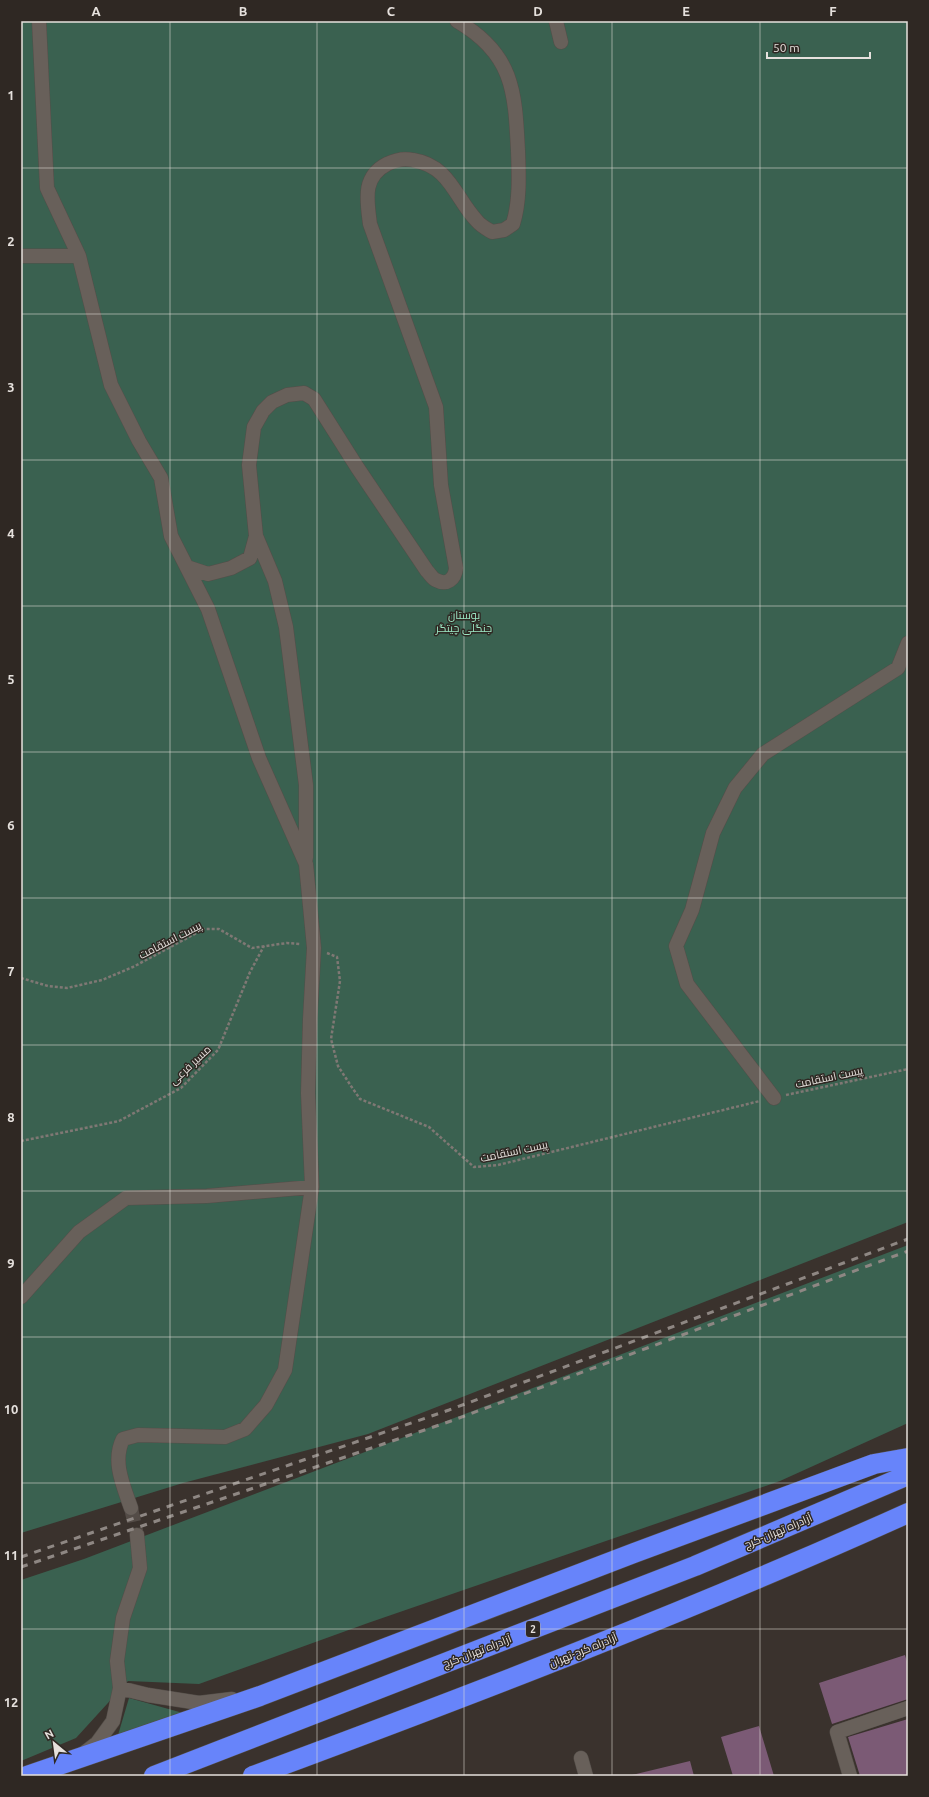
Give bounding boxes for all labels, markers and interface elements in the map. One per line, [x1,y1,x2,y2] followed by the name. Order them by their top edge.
[91,4,101,18] text: A
[239,4,248,18] text: B
[387,4,396,18] text: C
[533,4,543,18] text: D
[682,4,690,18] text: E
[829,4,837,18] text: F
[767,34,870,60] scale bar
[773,41,800,54] text: 50 m
[7,88,15,102] text: 1
[7,234,15,248] text: 2
[7,380,15,394] text: 3
[7,526,15,540] text: 4
[435,609,492,635] park label: بوستان جنگلی چیتگر
[7,672,15,686] text: 5
[7,818,15,832] text: 6
[137,919,204,962] street label: پیست استقامت
[7,964,15,978] text: 7
[167,1043,214,1088] street label: مسیر فرعی
[794,1064,864,1091] street label: پیست استقامت
[7,1110,15,1124] text: 8
[479,1138,549,1165] street label: پیست استقامت
[7,1256,15,1270] text: 9
[4,1402,18,1416] text: 10
[742,1511,815,1553] street label: آزادراه تهران-کرج
[4,1548,18,1562] text: 11
[526,1621,540,1637] road number: 2
[547,1631,620,1671] street label: آزادراه کرج-تهران
[441,1632,514,1671] street label: آزادراه تهران-کرج
[4,1695,18,1709] text: 12
[34,1723,74,1763] north arrow
[43,1727,56,1741] text: N

